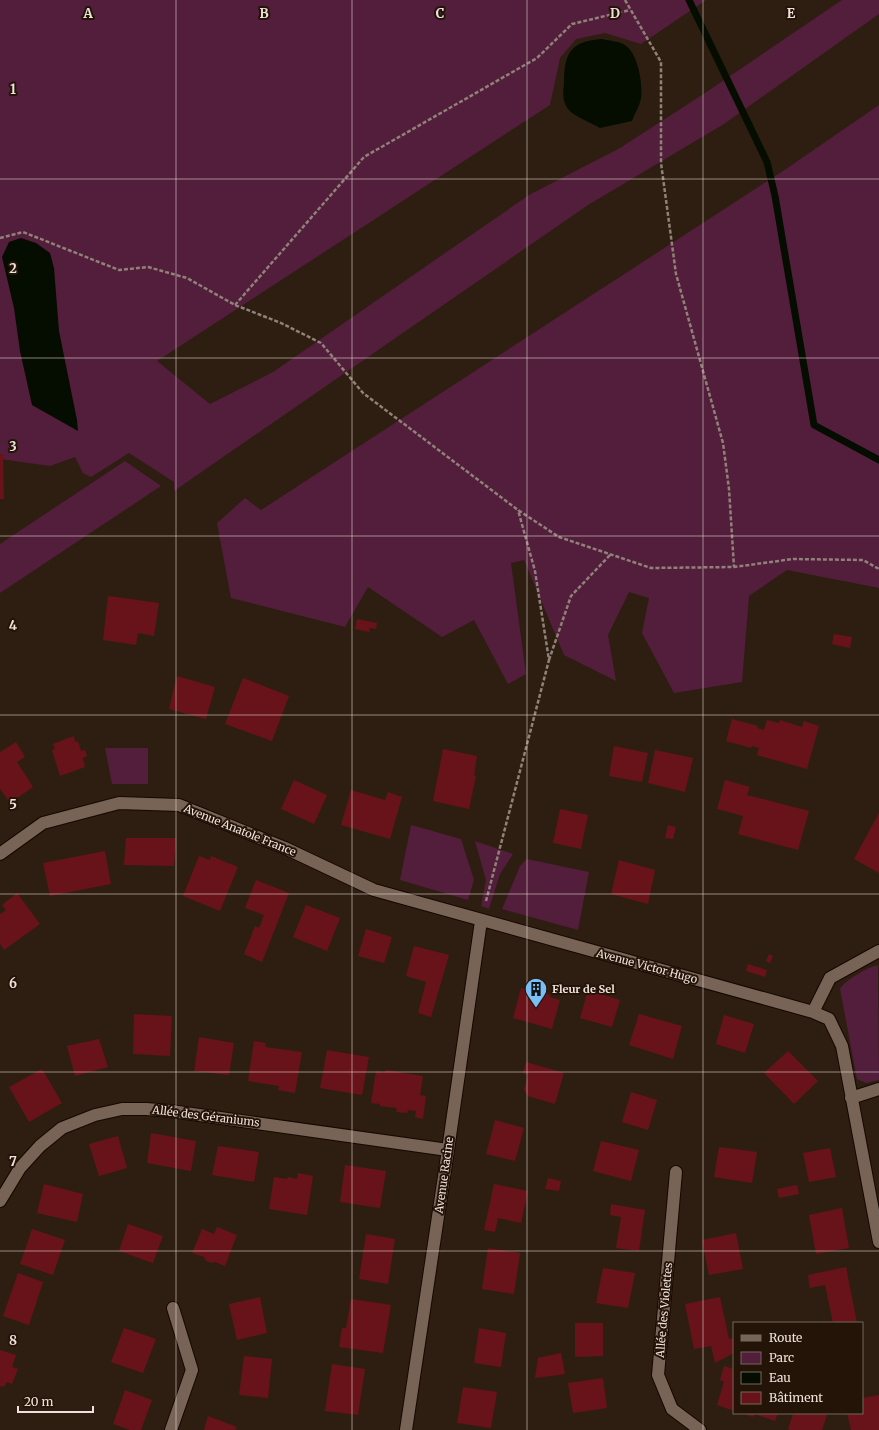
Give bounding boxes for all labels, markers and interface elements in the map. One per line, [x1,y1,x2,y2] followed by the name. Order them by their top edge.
[82,5,93,22] text: A
[259,5,269,22] text: B
[436,5,445,22] text: C
[610,5,620,22] text: D
[787,5,796,22] text: E
[10,81,16,98] text: 1
[9,260,17,277] text: 2
[9,438,17,455] text: 3
[9,617,18,634] text: 4
[9,796,17,813] text: 5
[181,801,298,859] street label: Avenue Anatole France
[594,946,699,986] street label: Avenue Victor Hugo
[9,975,17,992] text: 6
[523,976,549,1009] building icon: Fleur de Sel
[552,982,615,996] place label: Fleur de Sel
[150,1102,261,1130] street label: Allée des Géraniums
[432,1136,456,1215] street label: Avenue Racine
[9,1153,17,1170] text: 7
[653,1262,675,1359] street label: Allée des Violettes
[733,1322,863,1414] legend
[769,1330,802,1345] text: Route
[9,1332,17,1349] text: 8
[769,1350,794,1365] text: Parc
[769,1370,791,1385] text: Eau
[18,1388,93,1414] scale bar
[769,1390,823,1405] text: Bâtiment
[24,1394,53,1409] text: 20 m

